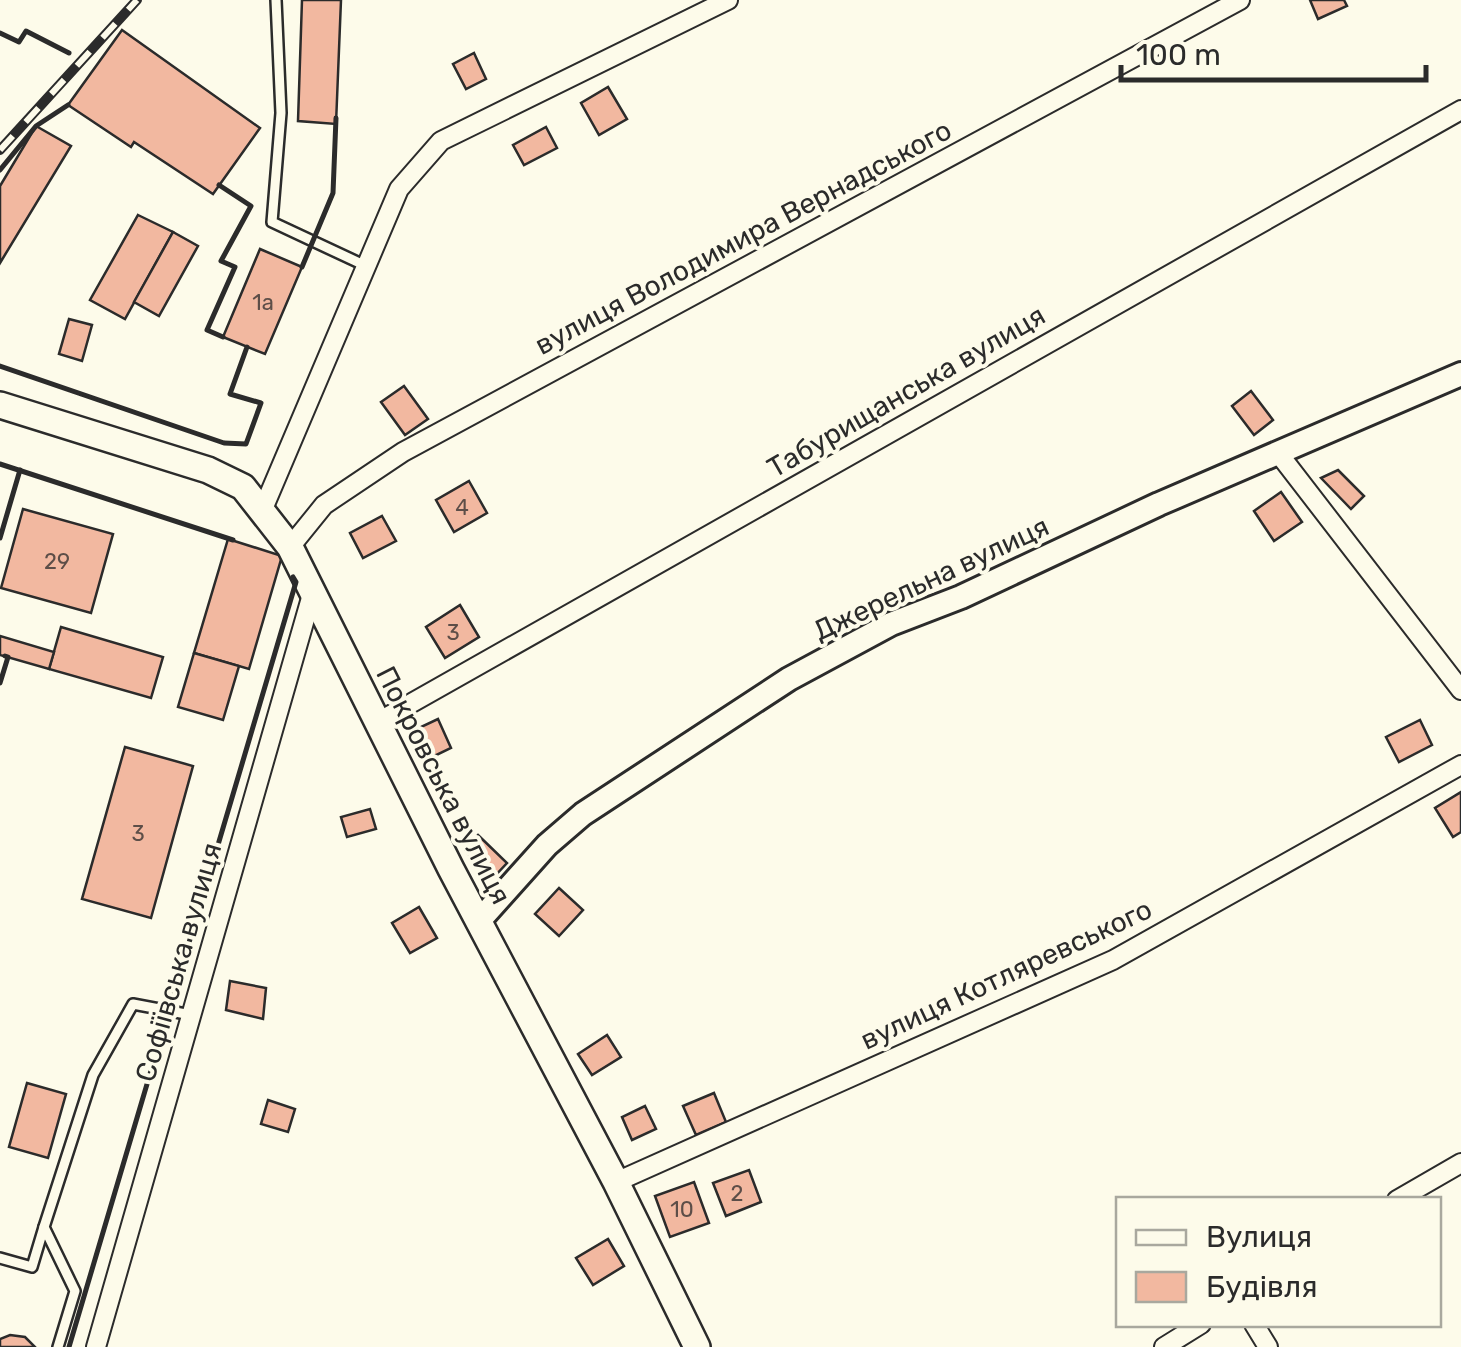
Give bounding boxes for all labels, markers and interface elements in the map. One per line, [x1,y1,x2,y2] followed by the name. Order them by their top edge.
[1121,20,1426,82] scale bar
[1136,37,1221,73] text: 100 m
[529,113,957,362] street label: вулиця Володимира Вернадського
[252,289,274,316] house number: 1а
[762,298,1051,485] street label: Табурищанська вулиця
[455,494,469,521] house number: 4
[808,509,1054,647] street label: Джерельна вулиця
[44,548,70,575] house number: 29
[446,619,460,646] house number: 3
[369,661,518,910] street label: Покровська вулиця
[131,820,145,847] house number: 3
[129,839,228,1085] street label: Софіївська вулиця
[855,892,1157,1057] street label: вулиця Котляревського
[731,1180,743,1207] house number: 2
[670,1196,694,1223] house number: 10
[1116,1197,1441,1327] legend
[1206,1219,1312,1255] text: Вулиця
[1206,1269,1317,1305] text: Будівля

